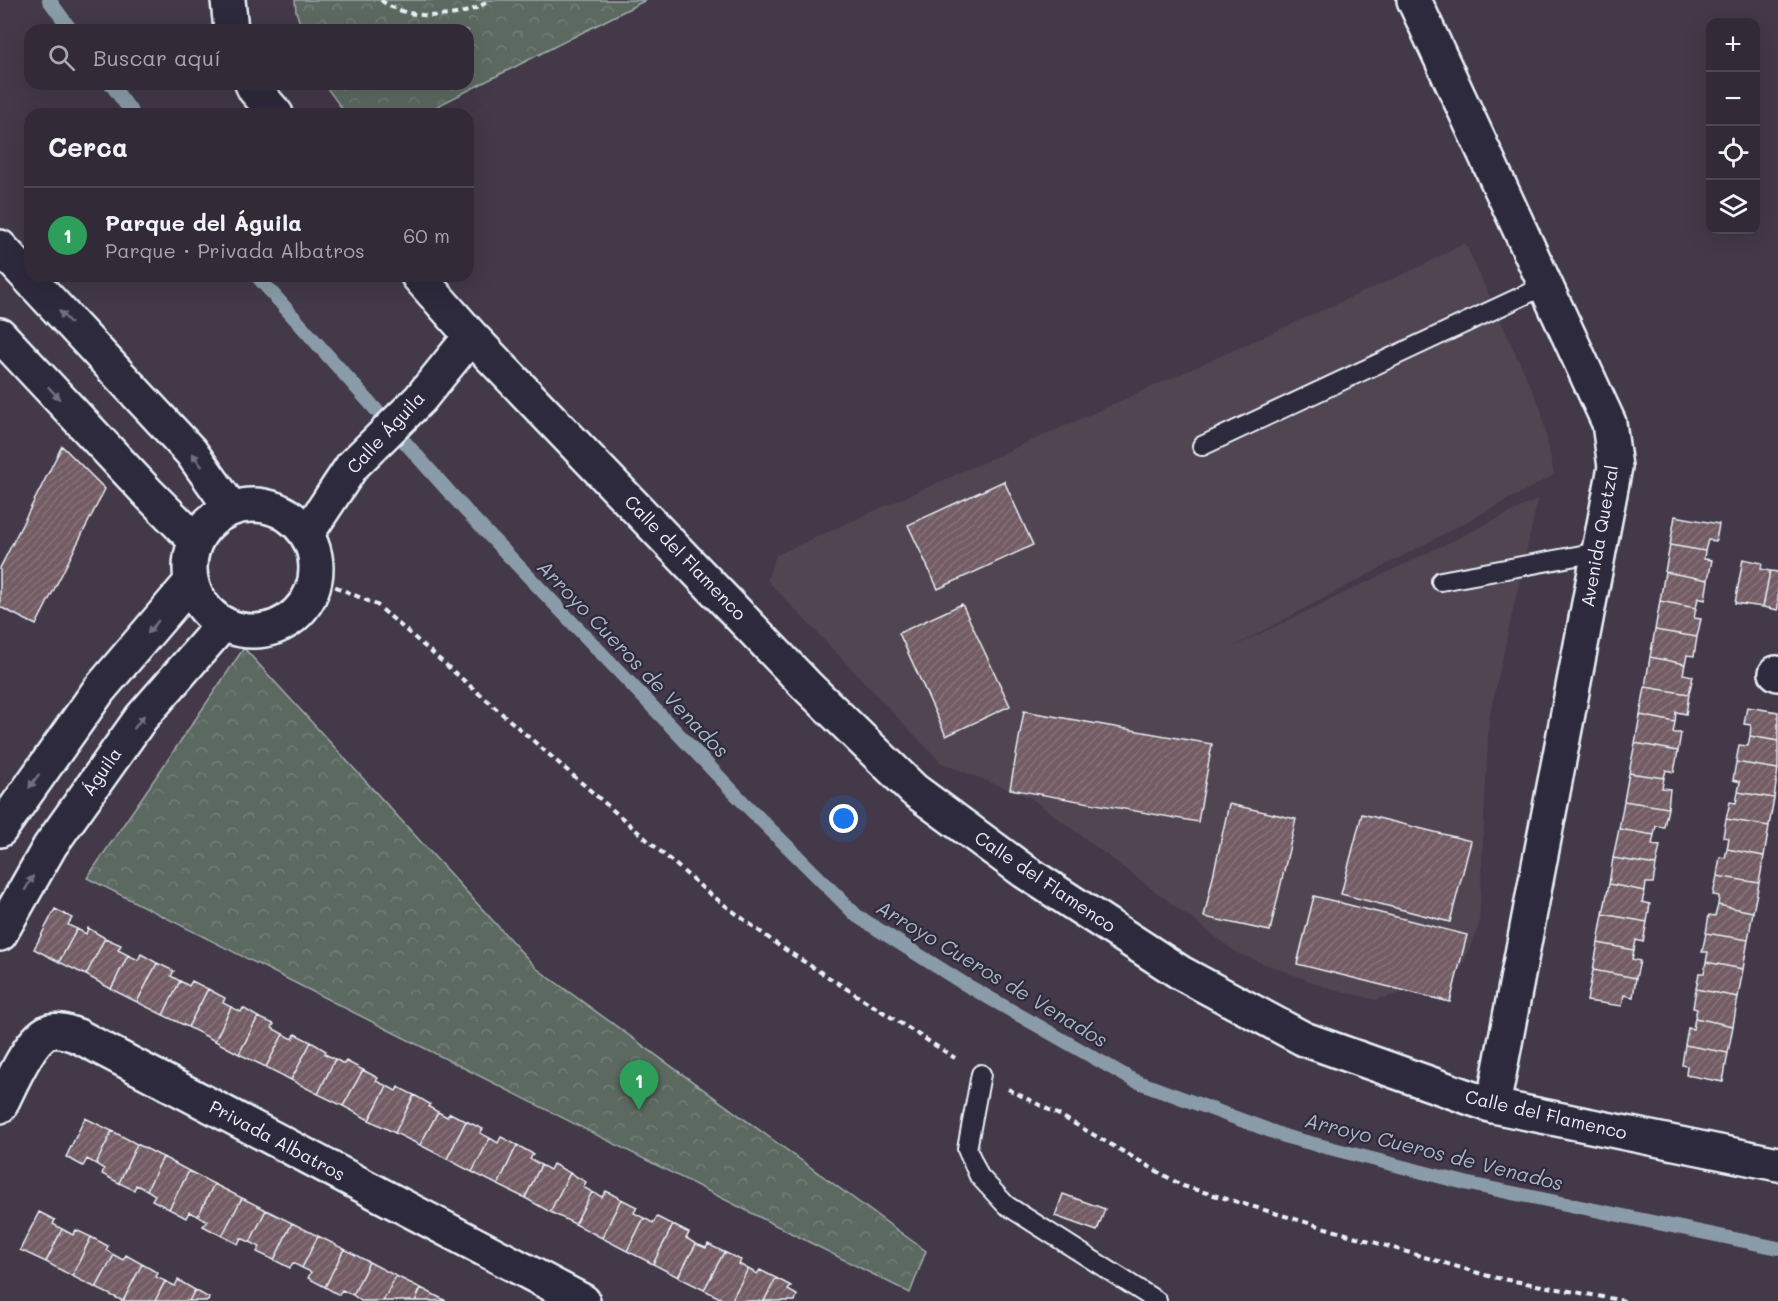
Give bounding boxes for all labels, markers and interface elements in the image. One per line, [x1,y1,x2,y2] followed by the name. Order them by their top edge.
[1706,18,1760,234] map controls
[1706,18,1760,72] button: +
[24,24,474,90] search box
[45,41,78,74] icon: search
[93,43,221,72] text: Buscar aquí
[1706,72,1760,126] button: −
[1706,126,1760,180] button: locate
[48,130,128,164] text: Cerca
[1706,180,1760,234] button: layers
[105,208,302,237] text: Parque del Águila
[63,222,72,248] text: 1
[403,222,450,248] text: 60 m
[105,237,365,263] text: Parque · Privada Albatros
[58,309,72,324] one-way arrow
[47,385,61,400] one-way arrow
[341,386,430,479] street label: Calle Águila
[191,453,203,469] one-way arrow
[1575,463,1623,609] street label: Avenida Quetzal
[620,489,752,625] street label: Calle del Flamenco
[532,554,735,763] water label: Arroyo Cueros de Venados
[147,619,160,634] one-way arrow
[132,714,144,729] one-way arrow
[76,742,126,800] street label: Águila
[28,774,40,789] one-way arrow
[829,804,858,833] your location
[970,825,1121,938] street label: Calle del Flamenco
[24,874,34,891] one-way arrow
[872,894,1113,1053] water label: Arroyo Cueros de Venados
[620,1060,658,1110] pin: 1
[1463,1084,1630,1144] street label: Calle del Flamenco
[205,1094,350,1186] street label: Privada Albatros
[1302,1106,1566,1196] water label: Arroyo Cueros de Venados

